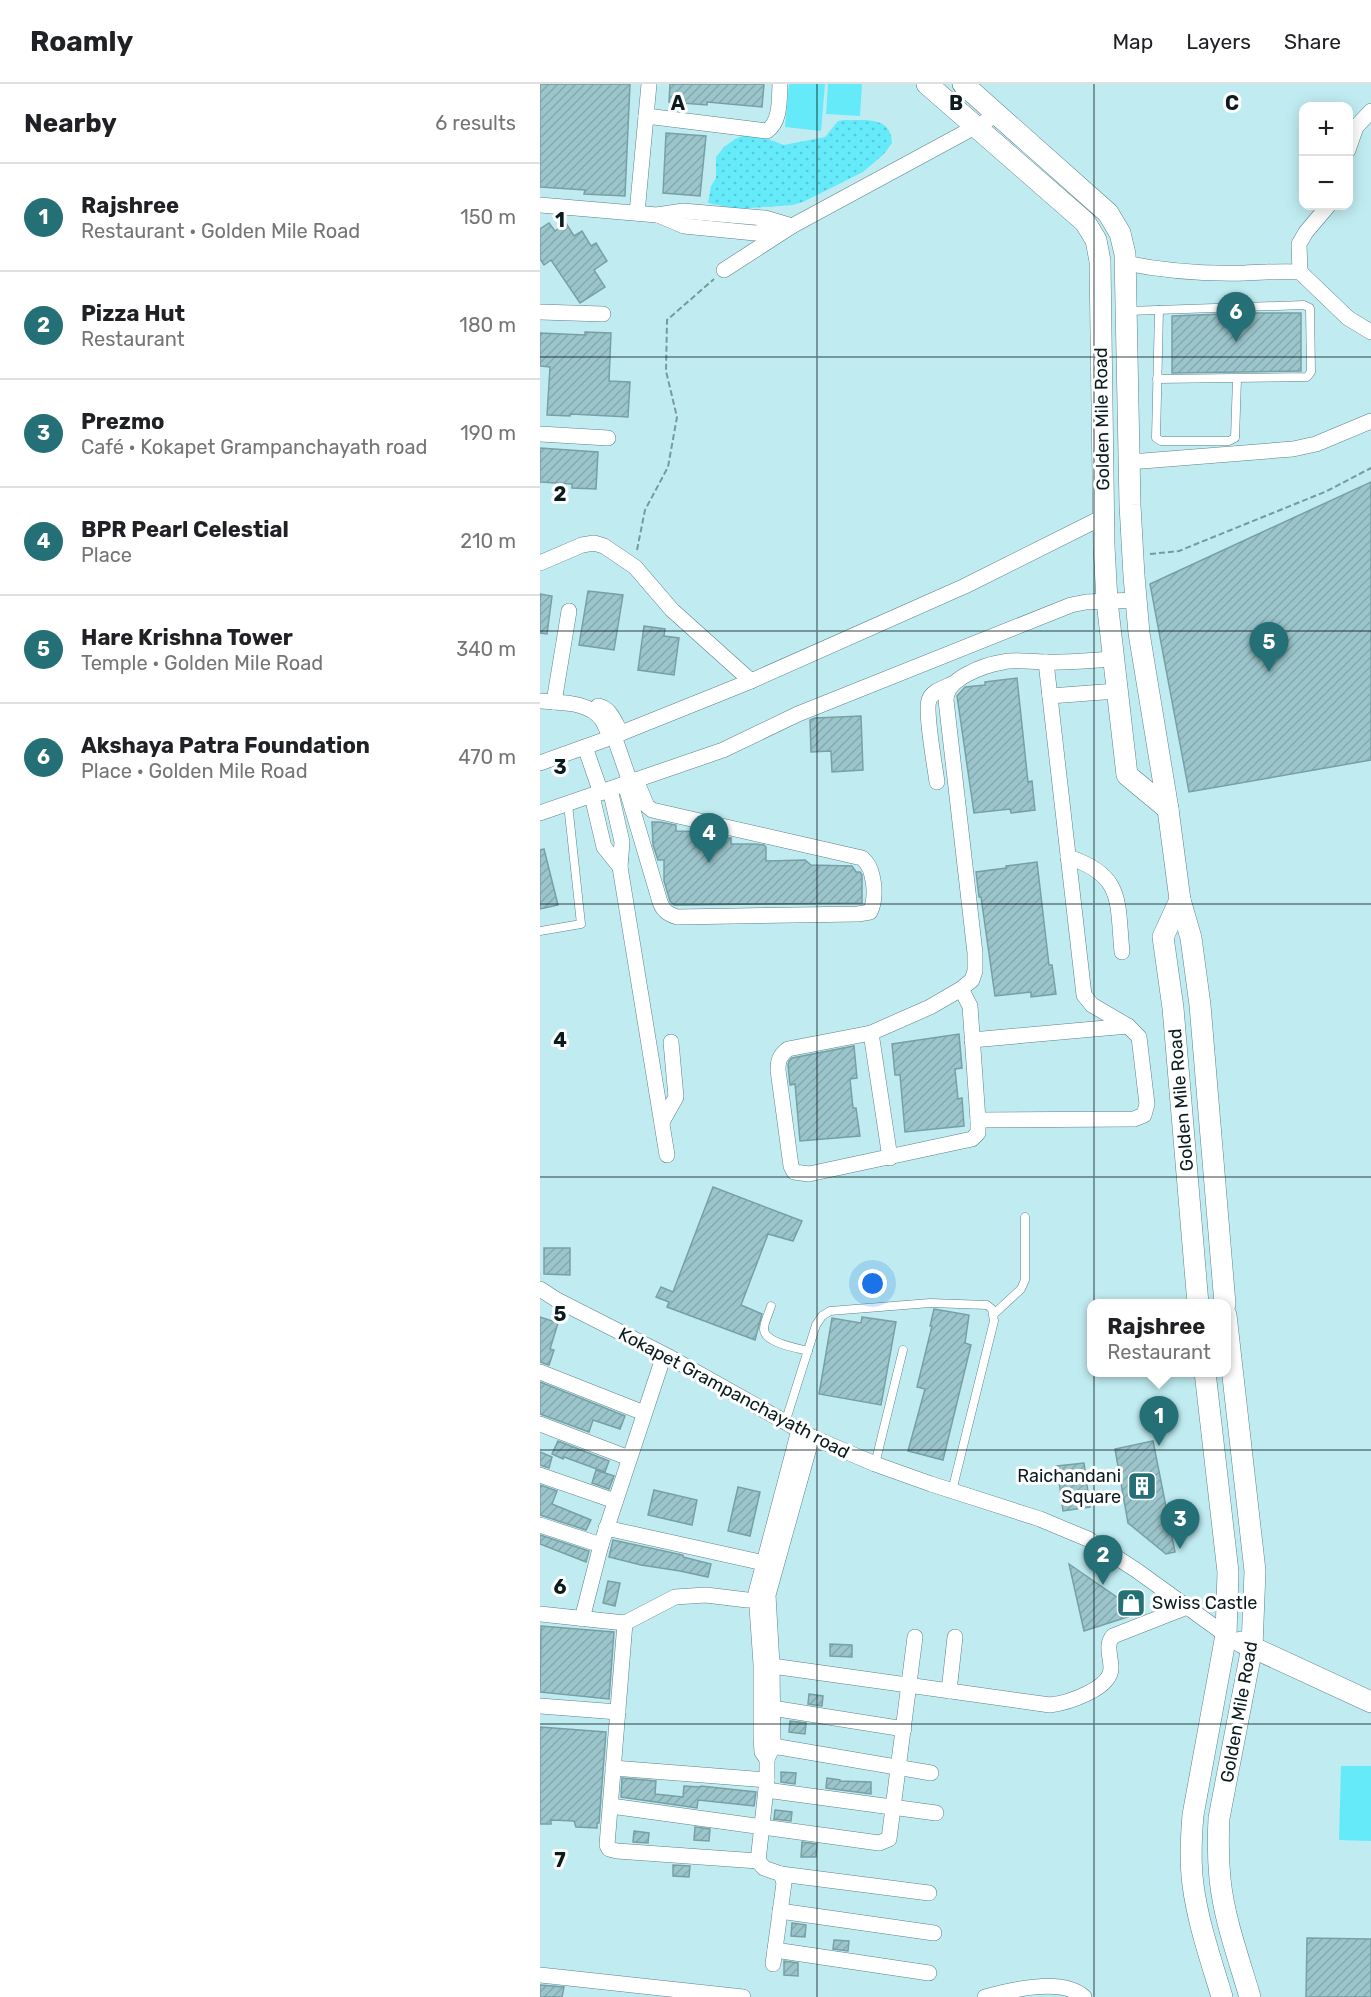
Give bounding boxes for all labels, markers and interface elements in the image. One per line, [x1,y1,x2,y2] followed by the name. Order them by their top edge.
[30,25,133,58] text: Roamly
[1112,29,1153,54] text: Map
[1186,29,1251,54] text: Layers
[1284,29,1341,54] text: Share
[671,91,686,115] text: A
[949,91,963,115] text: B
[1225,91,1239,115] text: C
[1299,102,1353,210] map controls
[1299,102,1353,156] button: +
[24,108,117,139] text: Nearby
[435,111,516,135] text: 6 results
[1299,156,1353,210] button: −
[81,192,179,219] text: Rajshree
[39,205,48,229] text: 1
[460,205,516,229] text: 150 m
[555,208,565,232] text: 1
[81,219,360,243] text: Restaurant · Golden Mile Road
[1216,292,1256,342] pin: 6
[81,300,185,327] text: Pizza Hut
[37,313,50,337] text: 2
[459,313,516,337] text: 180 m
[81,327,185,351] text: Restaurant
[1090,347,1114,491] street label: Golden Mile Road
[81,408,165,435] text: Prezmo
[37,421,50,445] text: 3
[460,421,516,445] text: 190 m
[81,435,428,459] text: Café · Kokapet Grampanchayath road
[554,482,567,506] text: 2
[81,516,289,543] text: BPR Pearl Celestial
[37,529,50,553] text: 4
[460,529,516,553] text: 210 m
[81,543,132,567] text: Place
[1250,622,1288,672] pin: 5
[81,624,293,651] text: Hare Krishna Tower
[37,637,50,661] text: 5
[456,637,516,661] text: 340 m
[81,651,323,675] text: Temple · Golden Mile Road
[81,732,370,759] text: Akshaya Patra Foundation
[37,745,50,769] text: 6
[458,745,516,769] text: 470 m
[553,755,567,779] text: 3
[81,759,308,783] text: Place · Golden Mile Road
[690,814,728,863] pin: 4
[553,1028,567,1052] text: 4
[1164,1028,1198,1172] street label: Golden Mile Road
[858,1269,887,1298] your location
[1087,1299,1231,1377] popup
[554,1302,567,1326] text: 5
[1107,1313,1205,1340] text: Rajshree
[615,1323,853,1463] street label: Kokapet Grampanchayath road
[1107,1340,1211,1364] text: Restaurant
[1140,1396,1178,1446] pin: 1
[1017,1465,1121,1508] place label: Raichandani Square
[1126,1470,1158,1502] building icon: Raichandani Square
[1160,1500,1200,1549] pin: 3
[1084,1536,1122,1585] pin: 2
[553,1575,567,1599] text: 6
[1115,1587,1147,1619] shop icon: Swiss Castle
[1152,1592,1257,1614] place label: Swiss Castle
[1216,1640,1262,1784] street label: Golden Mile Road
[554,1848,566,1872] text: 7

